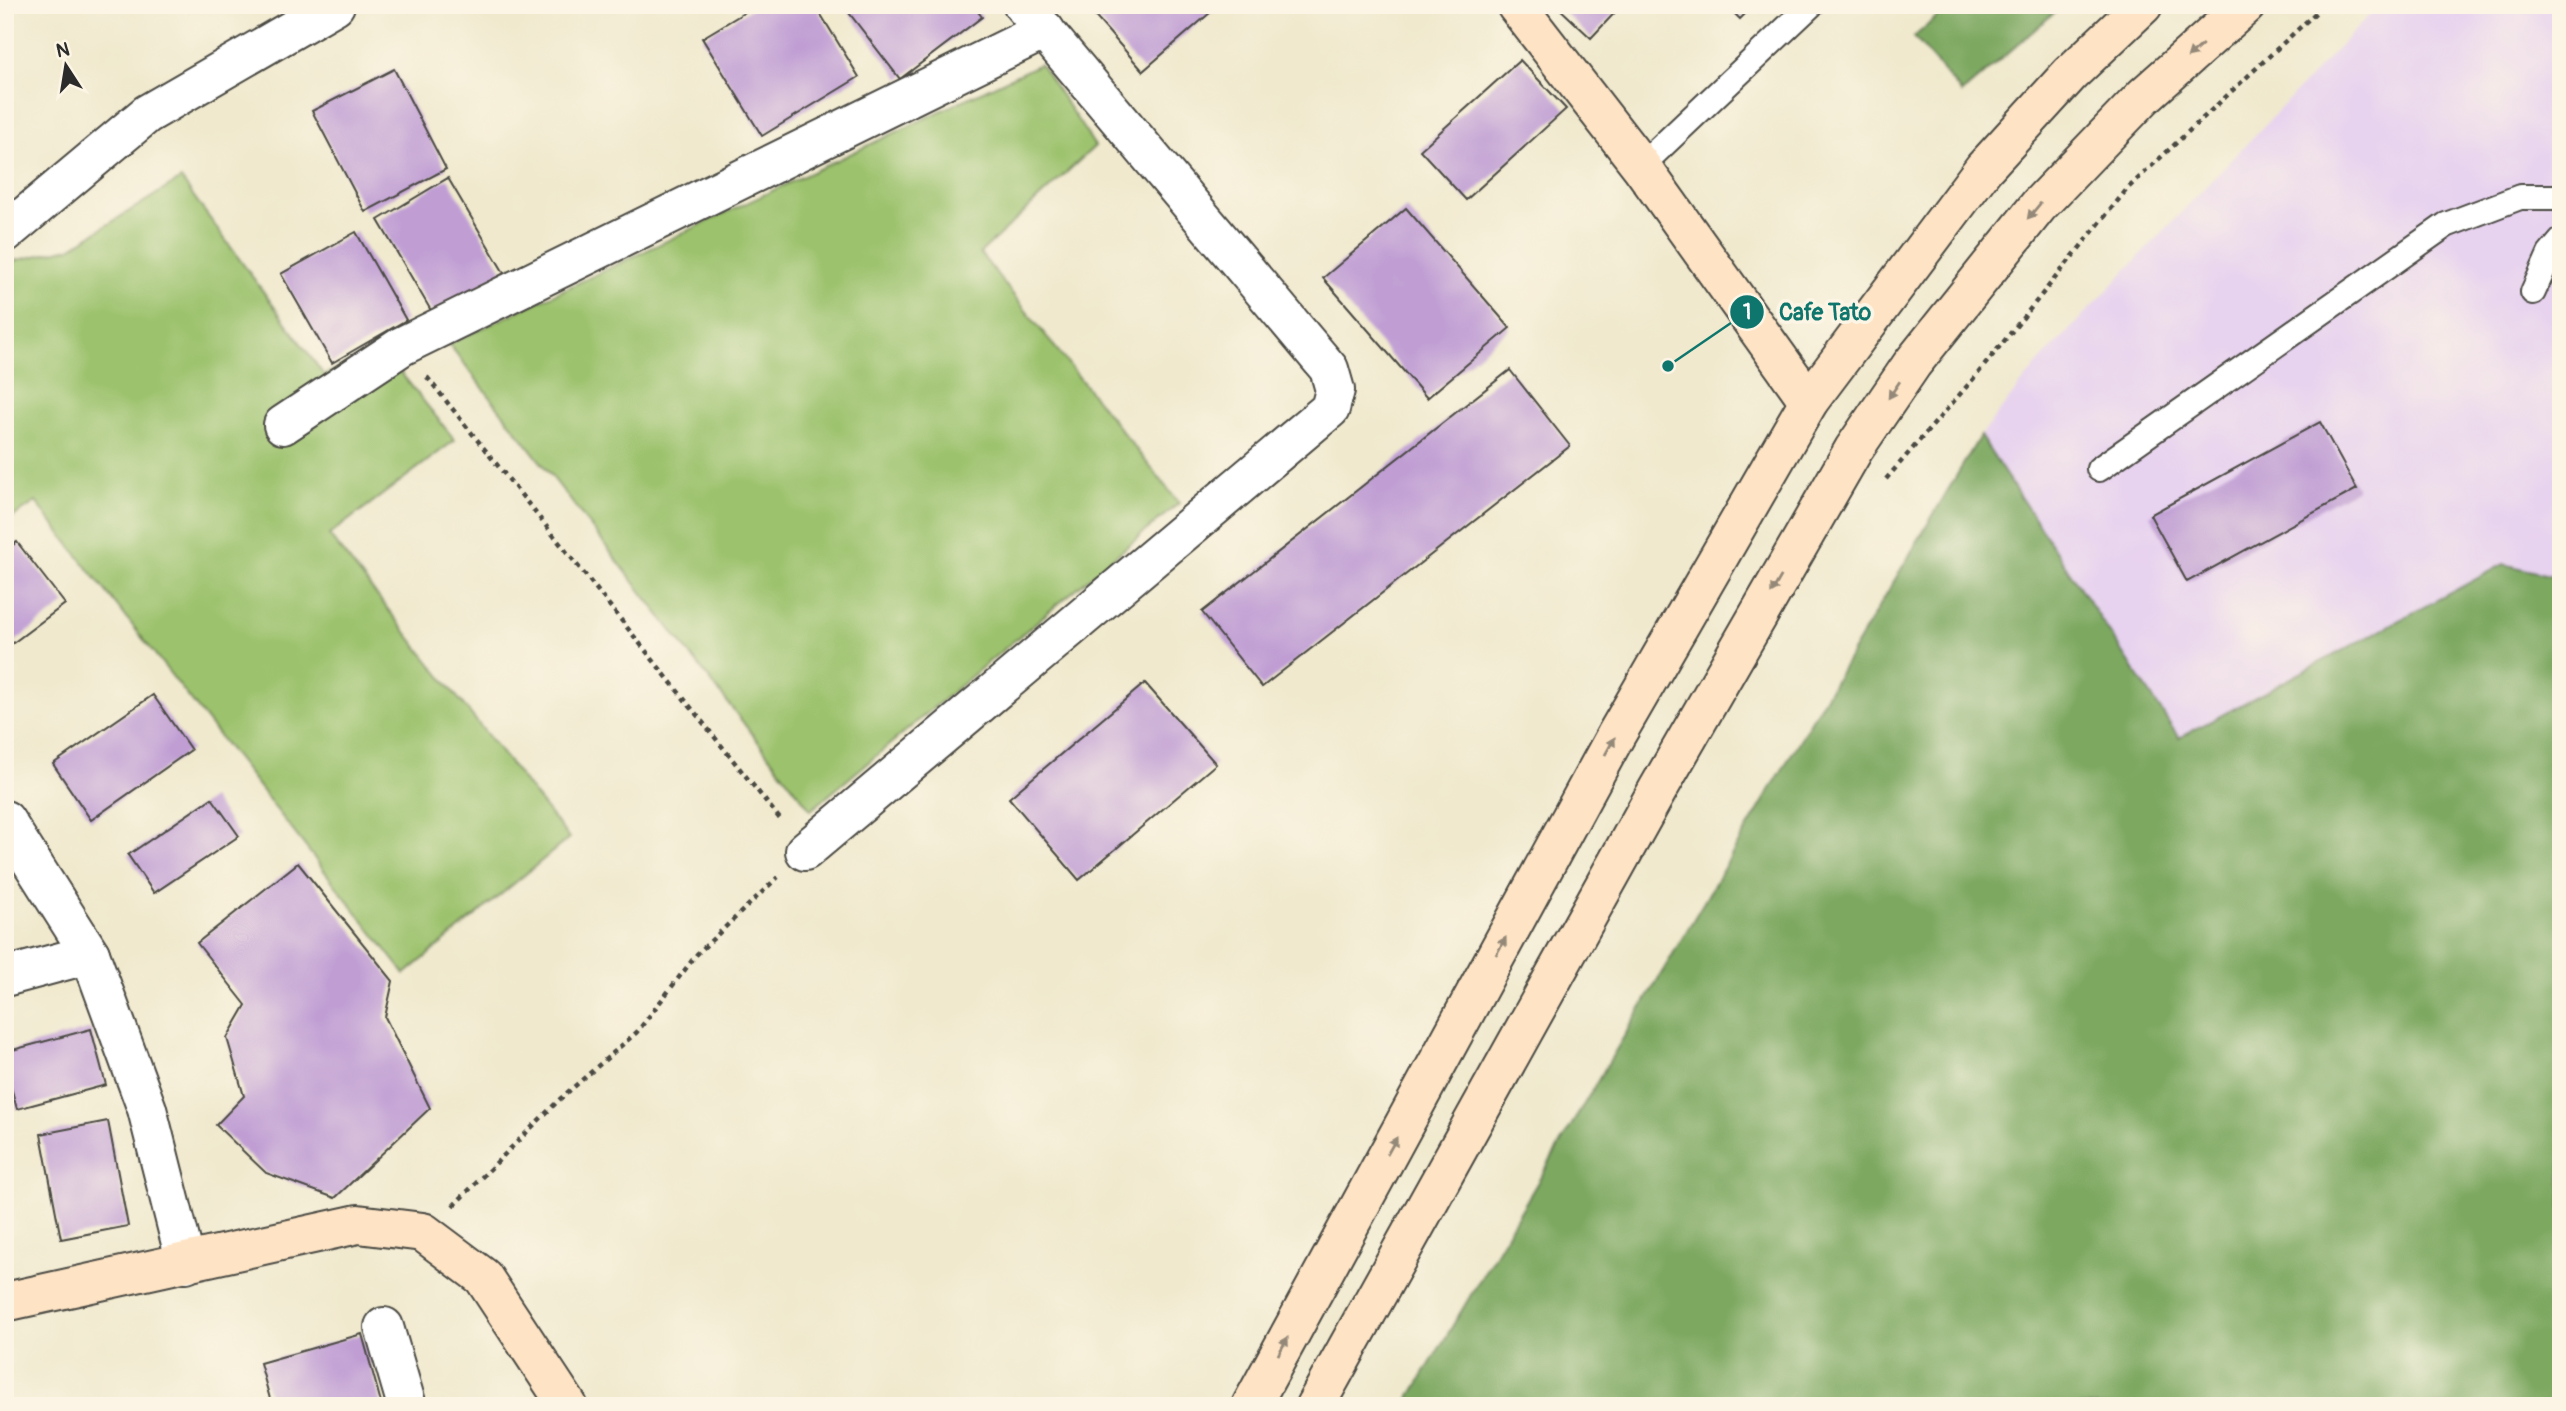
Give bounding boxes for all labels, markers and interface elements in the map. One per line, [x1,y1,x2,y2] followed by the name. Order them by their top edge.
[32,32,102,102] north arrow
[54,37,72,63] text: N
[2187,42,2204,58] one-way arrow
[2027,202,2042,220] one-way arrow
[1730,290,1885,334] callout: Cafe Tato
[1779,298,1872,327] text: Cafe Tato
[1743,299,1751,326] text: 1
[1888,381,1901,400] one-way arrow
[1770,575,1782,594] one-way arrow
[1603,736,1615,756] one-way arrow
[1495,936,1507,956] one-way arrow
[1386,1136,1398,1156] one-way arrow
[1278,1336,1289,1356] one-way arrow

